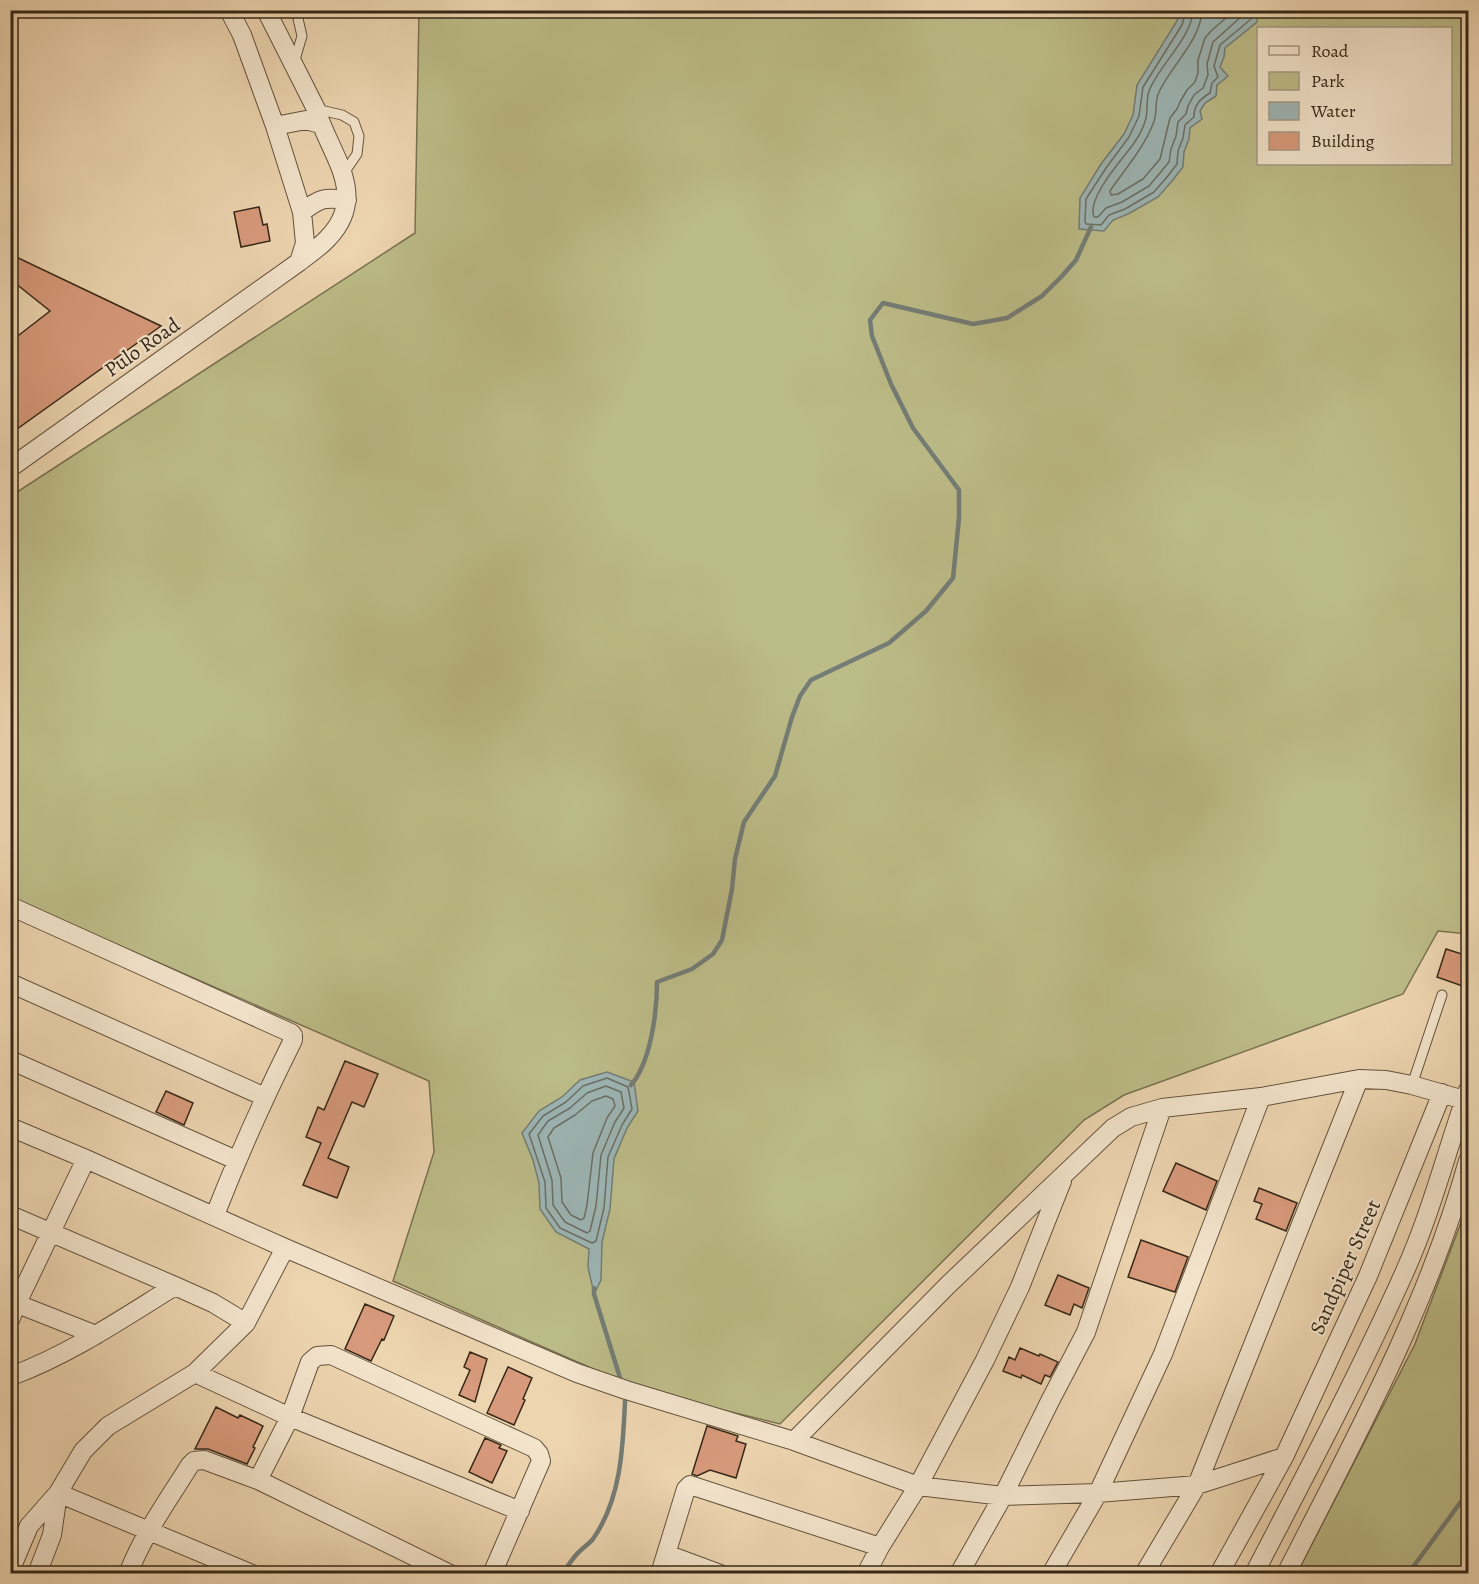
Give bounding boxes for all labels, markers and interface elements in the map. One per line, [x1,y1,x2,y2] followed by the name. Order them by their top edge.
[1257,27,1452,165] legend
[1311,39,1349,63] text: Road
[1311,69,1345,93] text: Park
[1310,99,1356,123] text: Water
[1311,129,1375,153] text: Building
[99,310,186,383] street label: Pulo Road
[1303,1195,1387,1339] street label: Sandpiper Street

